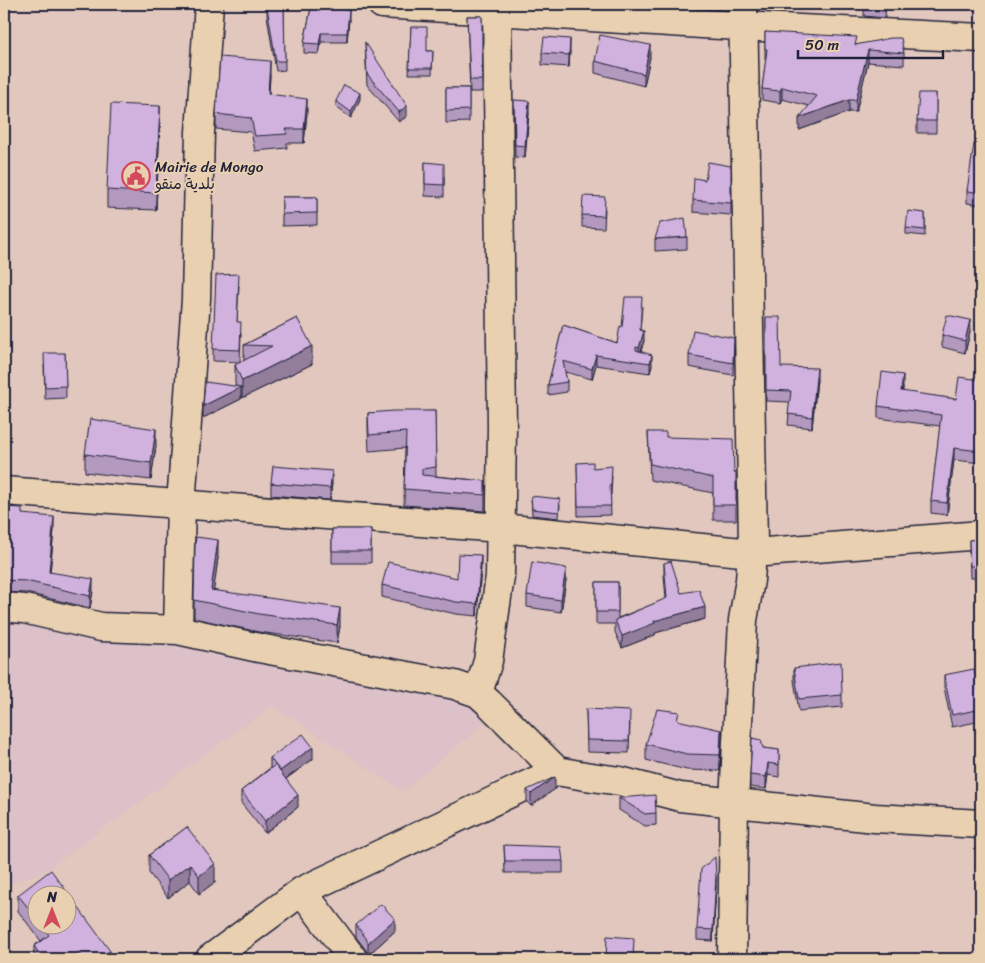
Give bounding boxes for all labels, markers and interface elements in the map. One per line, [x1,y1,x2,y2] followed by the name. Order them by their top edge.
[798,28,942,60] scale bar
[805,32,840,58] text: 50 m
[154,154,264,197] place label: Mairie de Mongo بلدية منقو
[121,161,151,191] public building icon: Mairie de Mongo بلدية منقو
[46,885,57,910] text: N
[28,886,78,936] north arrow

